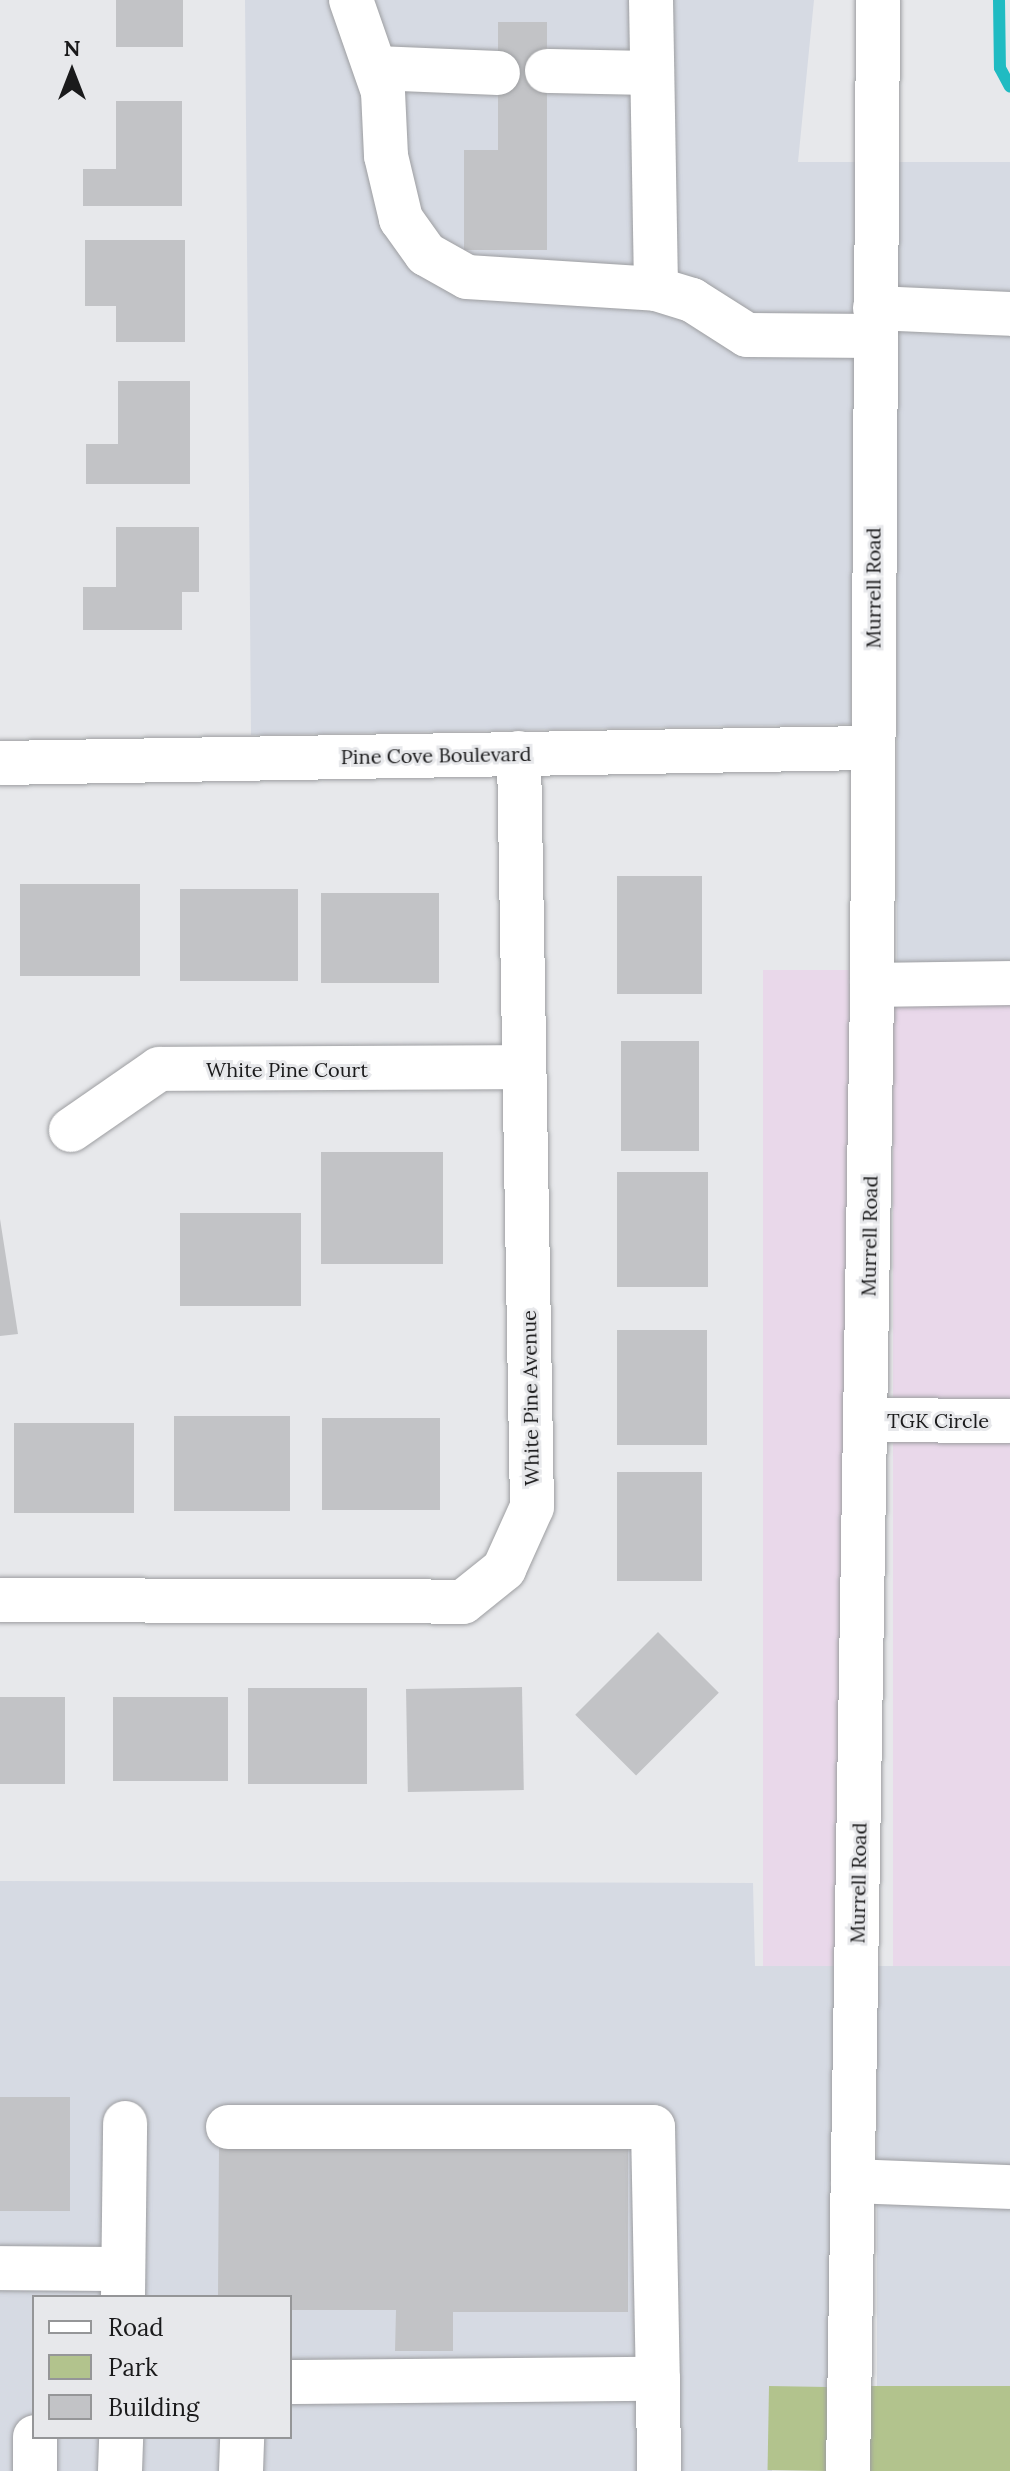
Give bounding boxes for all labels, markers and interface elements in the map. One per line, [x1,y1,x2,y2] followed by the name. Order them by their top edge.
[32,32,112,112] north arrow
[63,34,81,62] text: N
[861,528,885,648] street label: Murrell Road
[340,741,532,769] street label: Pine Cove Boulevard
[206,1057,368,1081] street label: White Pine Court
[856,1175,882,1297] street label: Murrell Road
[516,1310,544,1486] street label: White Pine Avenue
[887,1408,989,1432] street label: TGK Circle
[845,1822,871,1944] street label: Murrell Road
[32,2295,292,2439] legend
[108,2312,164,2343] text: Road
[108,2352,158,2383] text: Park
[108,2392,199,2423] text: Building

